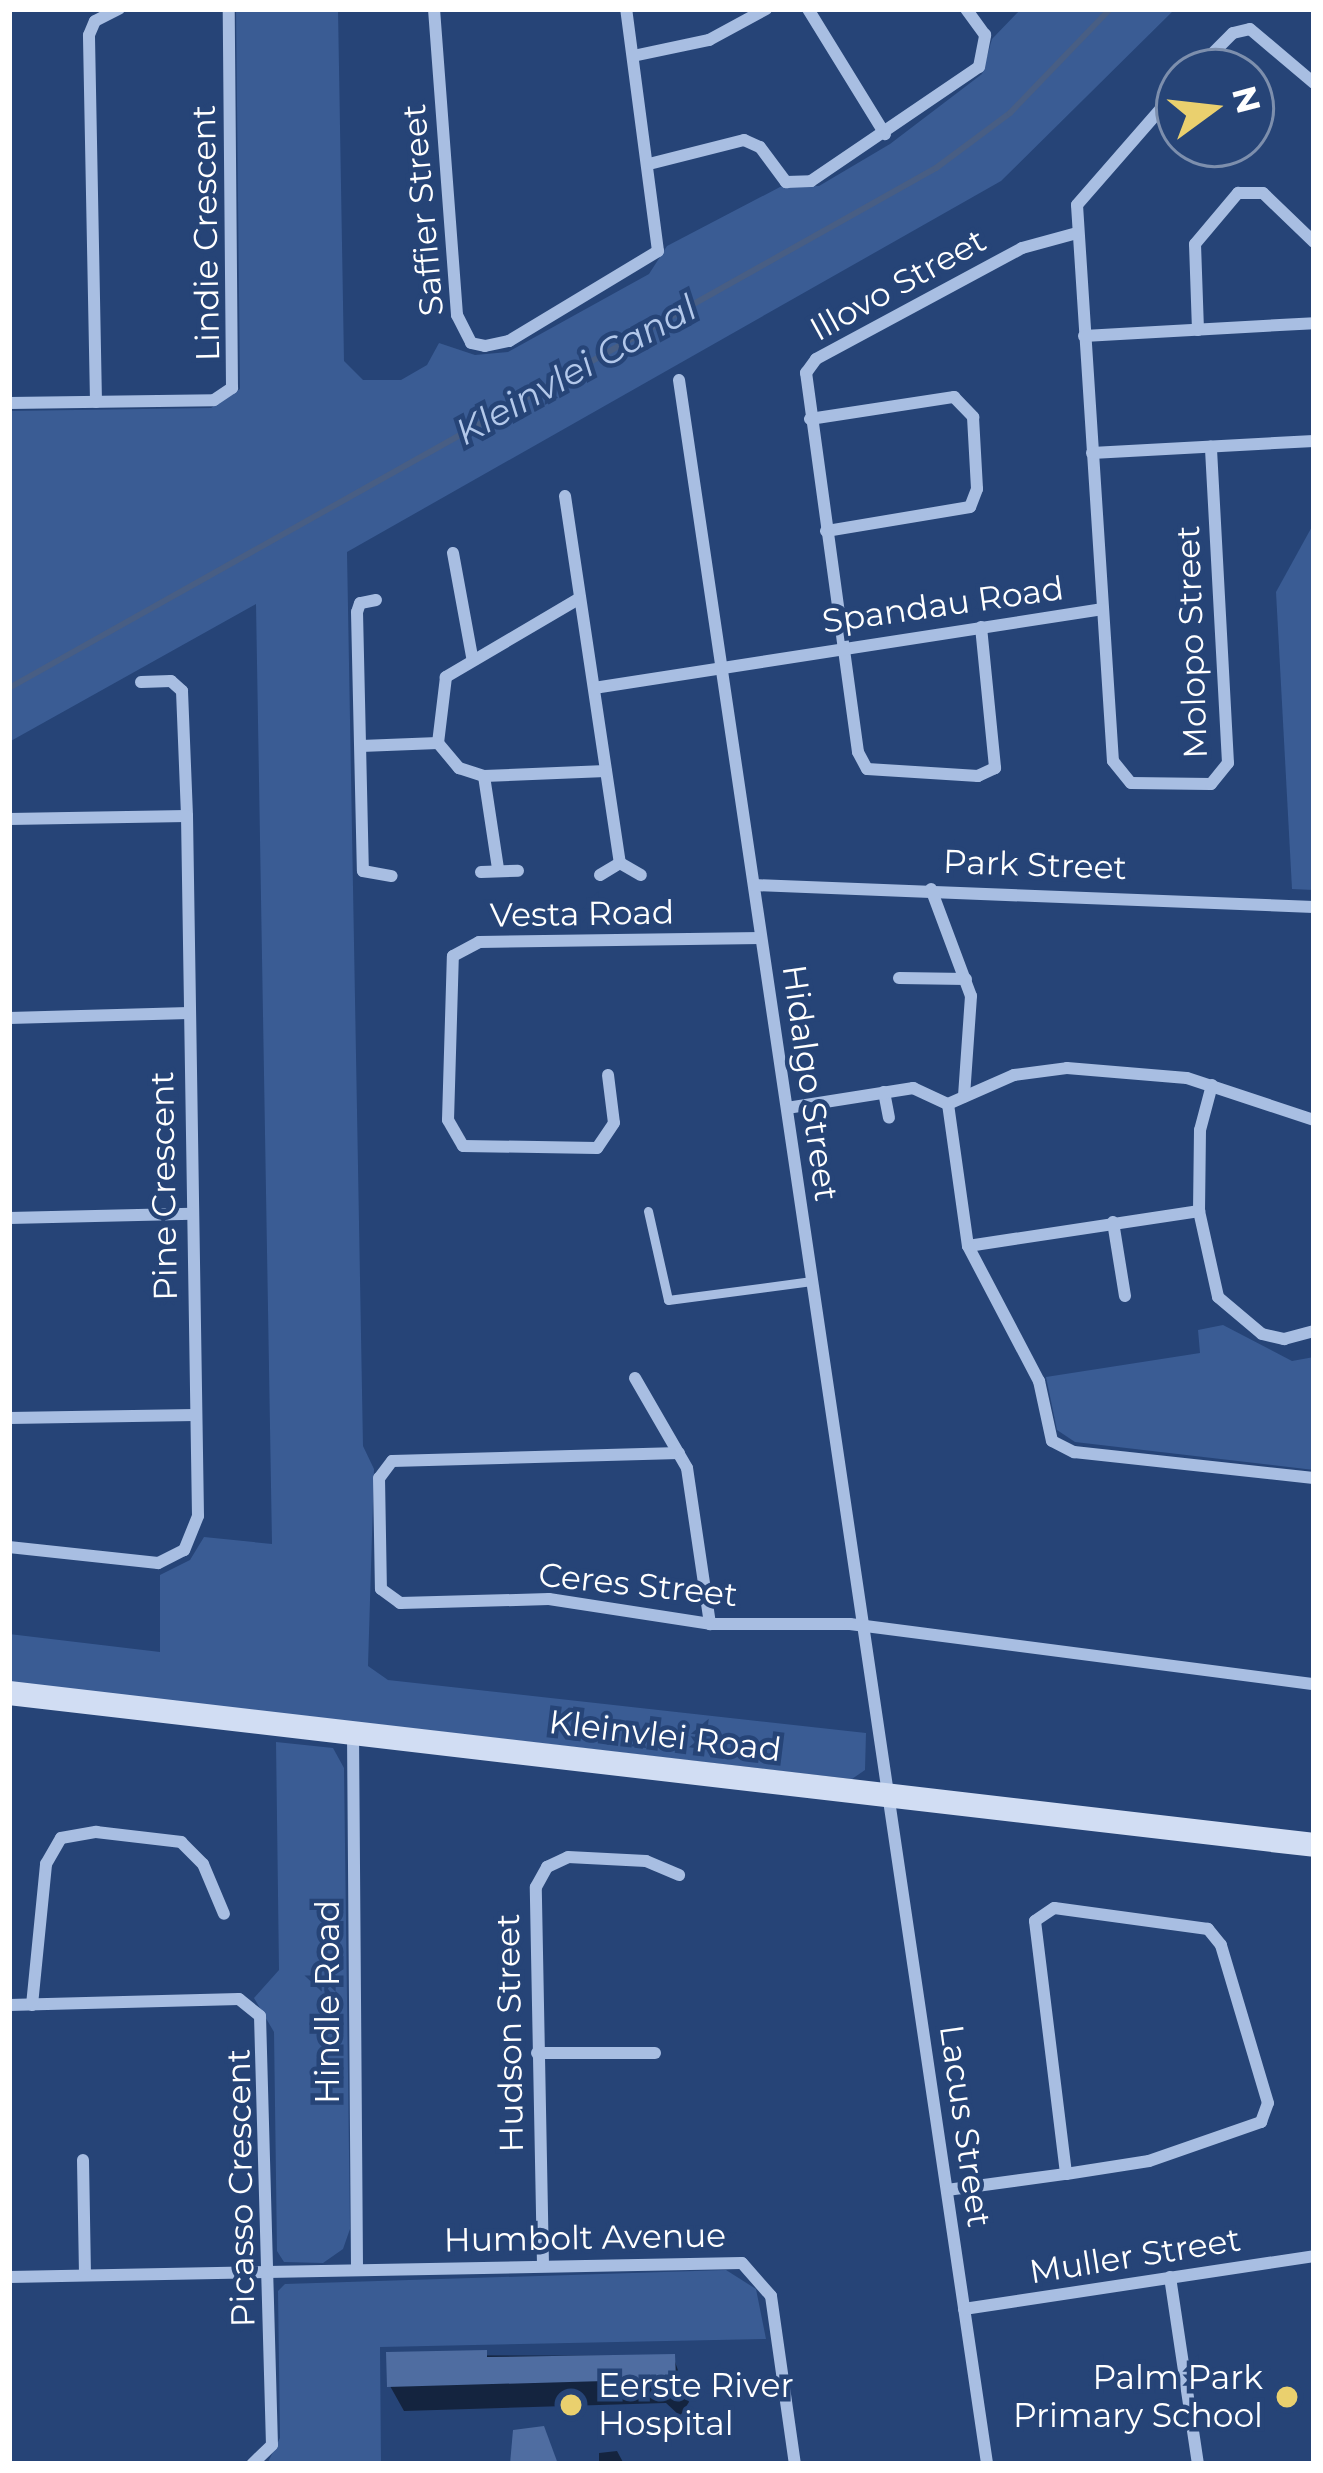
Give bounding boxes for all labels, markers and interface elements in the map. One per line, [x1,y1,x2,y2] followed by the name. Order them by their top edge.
[1155,48,1275,168] north arrow
[1224,81,1270,118] text: N
[394,102,452,318] street label: Saffier Street
[184,104,228,362] street label: Lindie Crescent
[803,221,993,349] street label: Illovo Street
[448,286,704,454] water label: Kleinvlei Canal
[1168,525,1216,759] street label: Molopo Street
[820,568,1066,642] street label: Spandau Road
[942,842,1128,888] street label: Park Street
[489,893,675,935] street label: Vesta Road
[774,962,846,1204] street label: Hidalgo Street
[142,1071,186,1301] street label: Pine Crescent
[537,1555,739,1615] street label: Ceres Street
[547,1702,783,1770] street label: Kleinvlei Road
[308,1900,348,2104] street label: Hindle Road
[488,1913,532,2153] street label: Hudson Street
[931,2022,999,2230] street label: Lacus Street
[219,2049,263,2327] street label: Picasso Crescent
[444,2216,726,2260] street label: Humbolt Avenue
[1027,2220,1243,2292] street label: Muller Street
[1013,2358,1263,2436] place label: Palm Park Primary School
[598,2366,794,2444] place label: Eerste River Hospital
[1274,2384,1300,2410] marker: Palm Park Primary School
[555,2389,587,2421] marker: Eerste River Hospital

